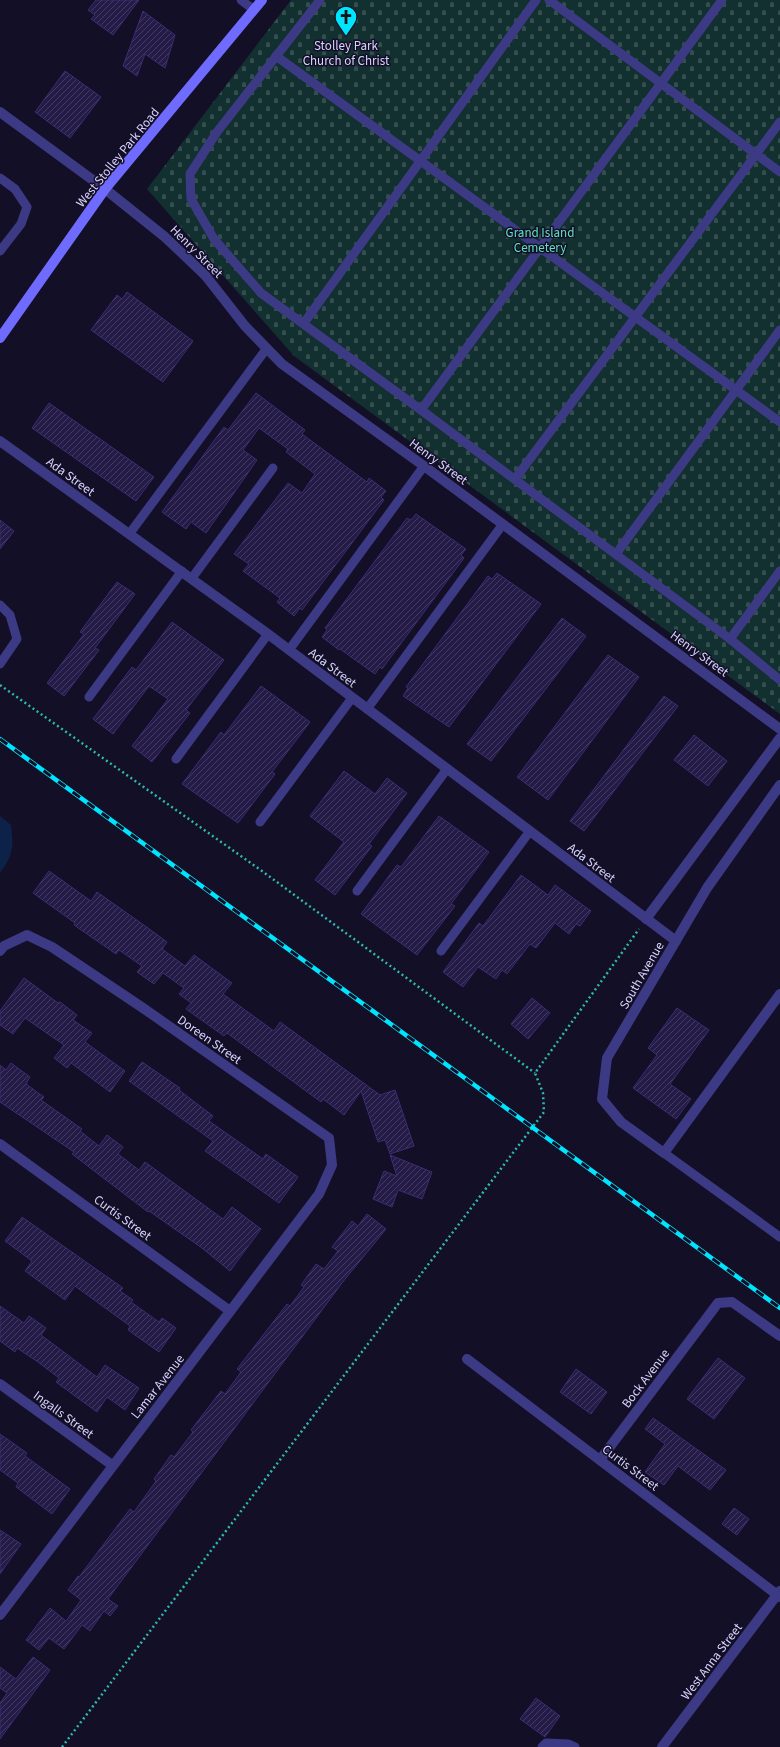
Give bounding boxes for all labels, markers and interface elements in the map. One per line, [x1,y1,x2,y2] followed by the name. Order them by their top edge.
[333,4,359,37] church icon: Stolley Park Church of Christ
[303,37,390,70] place label: Stolley Park Church of Christ
[72,104,164,211] street label: West Stolley Park Road
[166,221,227,283] street label: Henry Street
[506,224,574,257] park label: Grand Island Cemetery
[406,435,472,489] street label: Henry Street
[42,453,99,501] street label: Ada Street
[667,627,733,681] street label: Henry Street
[305,644,361,692] street label: Ada Street
[564,839,620,887] street label: Ada Street
[615,938,668,1013] street label: South Avenue
[174,1011,246,1069] street label: Doreen Street
[90,1191,155,1245] street label: Curtis Street
[618,1345,674,1412] street label: Bock Avenue
[127,1351,189,1423] street label: Lamar Avenue
[30,1387,98,1443] street label: Ingalls Street
[598,1440,663,1496] street label: Curtis Street
[677,1619,747,1704] street label: West Anna Street

